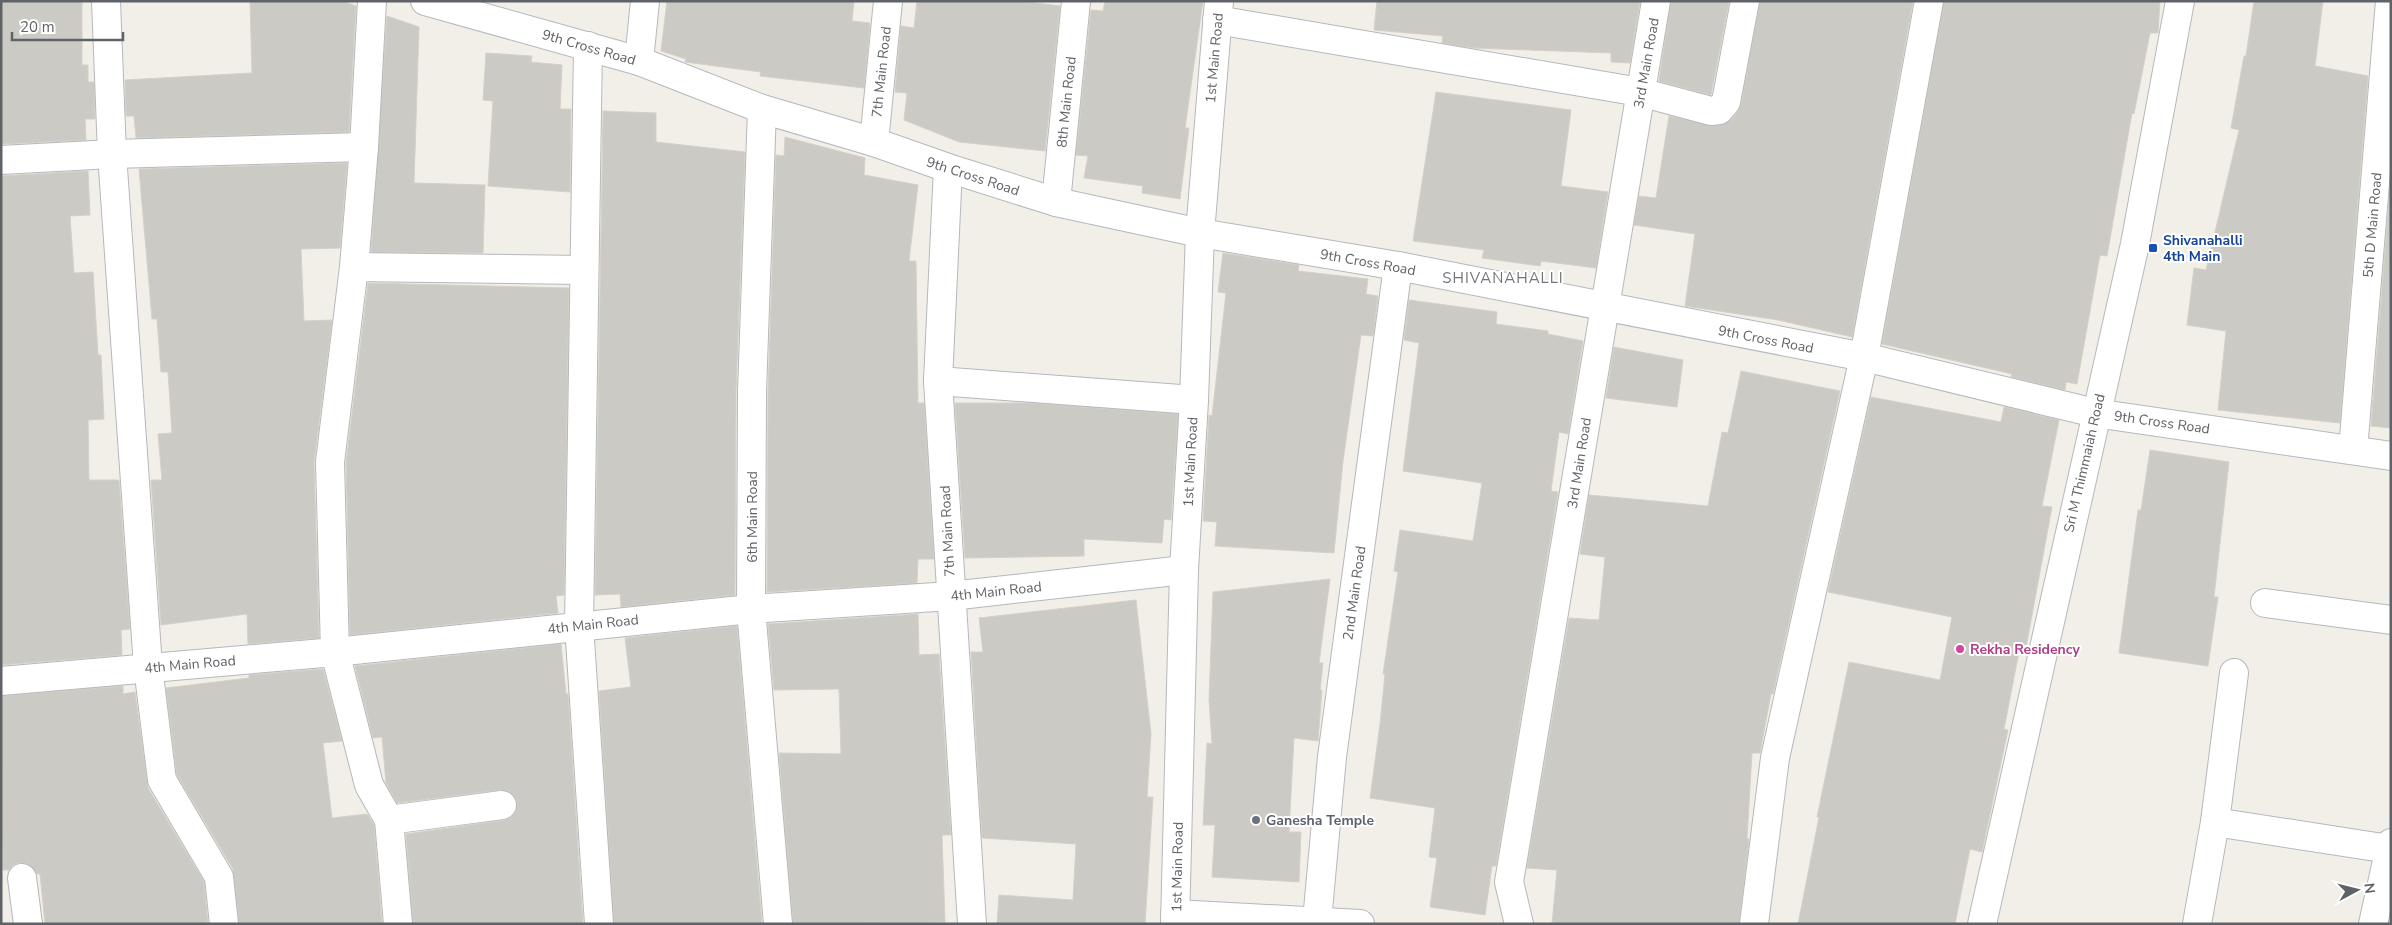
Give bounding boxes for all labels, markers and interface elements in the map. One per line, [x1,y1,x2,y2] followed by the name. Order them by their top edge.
[12,10,124,42] scale bar
[1201,12,1228,104] street label: 1st Main Road
[1629,16,1664,110] street label: 3rd Main Road
[20,17,55,37] text: 20 m
[540,25,638,70] street label: 9th Cross Road
[867,25,896,119] street label: 7th Main Road
[1052,55,1081,149] street label: 8th Main Road
[924,153,1022,200] street label: 9th Cross Road
[2358,172,2387,278] street label: 5th D Main Road
[2163,231,2243,266] place label: Shivanahalli 4th Main
[2147,242,2159,254] marker: Shivanahalli 4th Main
[1319,245,1417,280] street label: 9th Cross Road
[1442,268,1564,288] district label: SHIVANAHALLI
[1717,321,1815,358] street label: 9th Cross Road
[2059,392,2110,534] street label: Sri M Thimmaiah Road
[2113,406,2211,439] street label: 9th Cross Road
[1179,416,1202,508] street label: 1st Main Road
[1563,416,1596,510] street label: 3rd Main Road
[743,471,762,563] street label: 6th Main Road
[936,485,959,577] street label: 7th Main Road
[1338,545,1371,641] street label: 2nd Main Road
[949,577,1043,606] street label: 4th Main Road
[546,610,640,639] street label: 4th Main Road
[1970,640,2080,659] place label: Rekha Residency
[1954,643,1966,655] marker: Rekha Residency
[144,651,237,678] street label: 4th Main Road
[1266,811,1374,830] place label: Ganesha Temple
[1250,814,1262,826] marker: Ganesha Temple
[1167,822,1188,912] street label: 1st Main Road
[2332,865,2382,915] north arrow
[2359,882,2379,895] text: N

